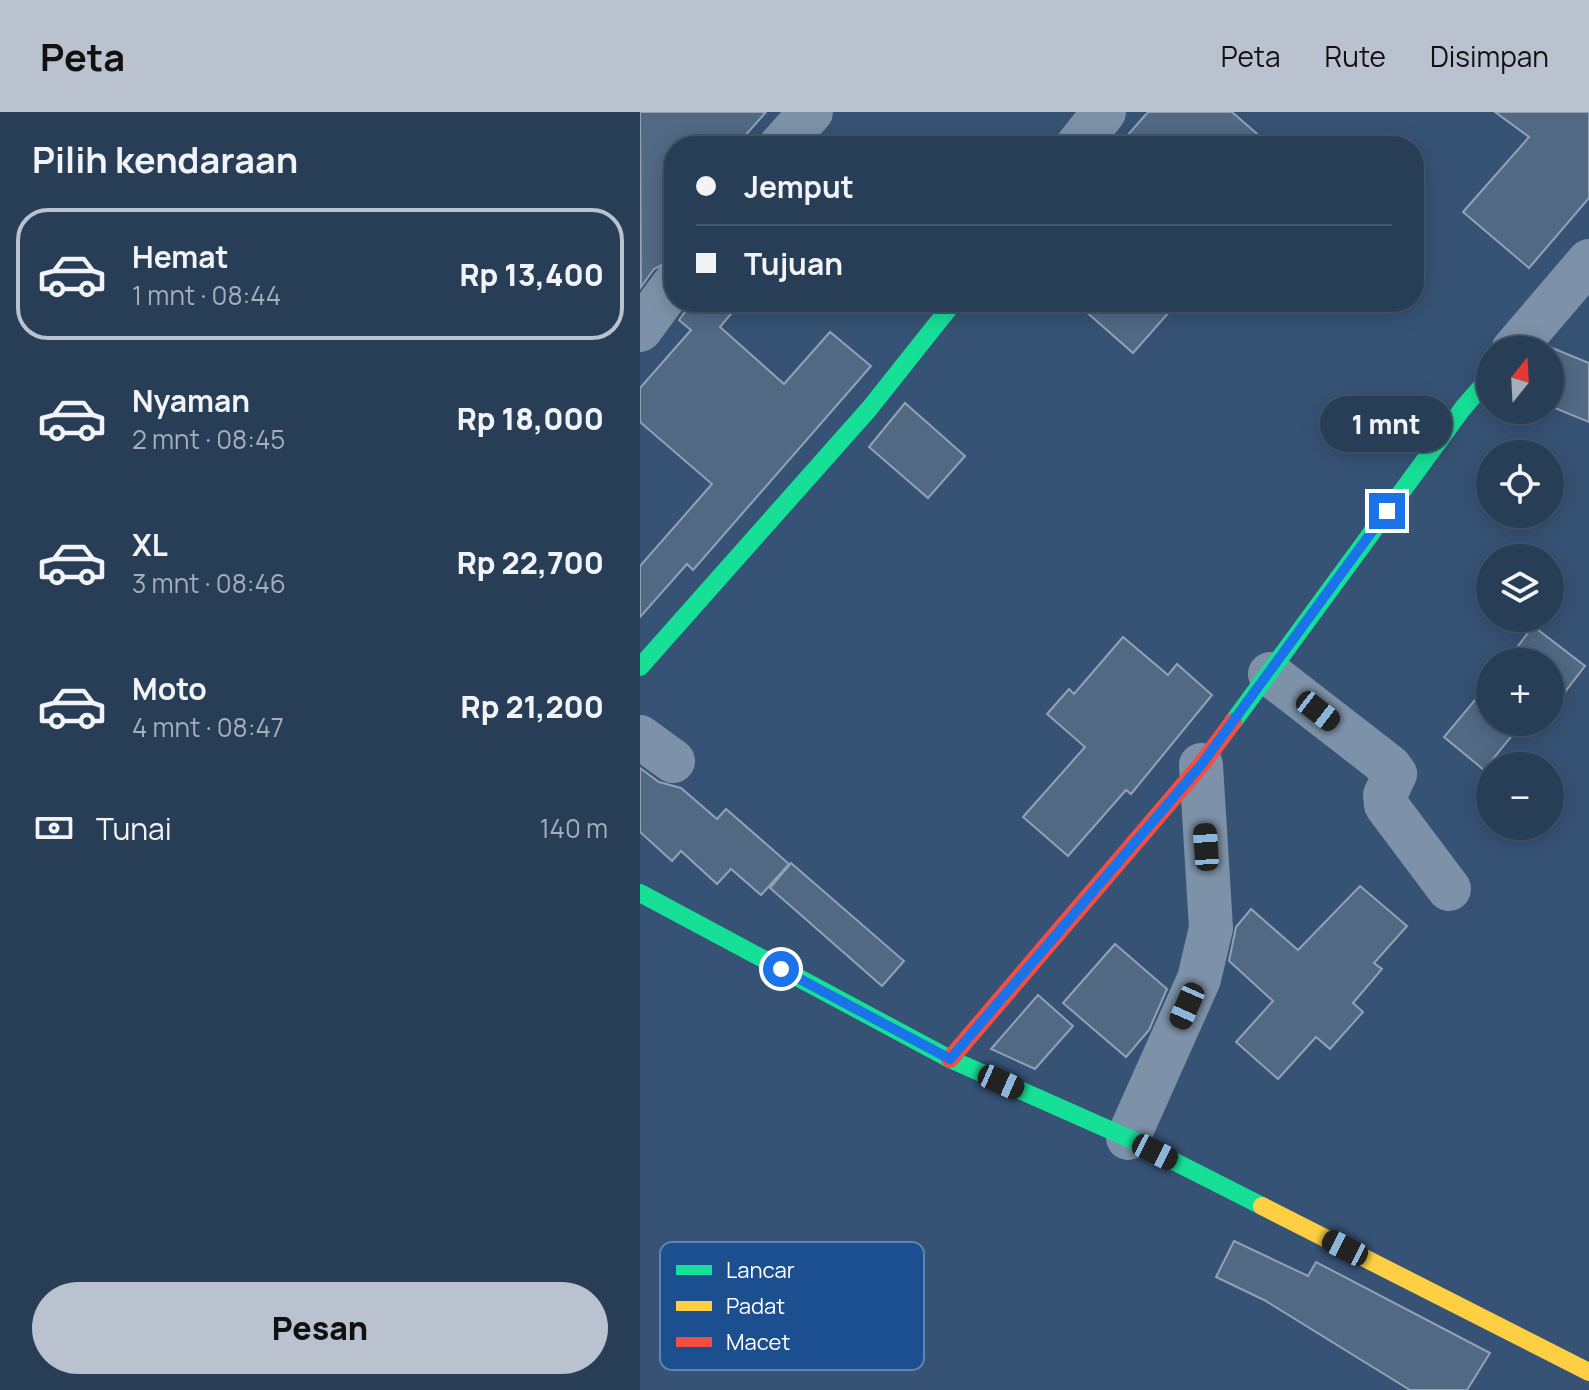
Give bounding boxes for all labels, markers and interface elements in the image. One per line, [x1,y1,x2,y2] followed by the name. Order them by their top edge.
[40,30,125,82] text: Peta
[1221,37,1281,75] text: Peta
[1325,37,1386,75] text: Rute
[1430,37,1549,75] text: Disimpan
[32,135,298,184] text: Pilih kendaraan
[744,166,854,207] text: Jemput
[132,236,229,277] text: Hemat
[36,238,108,310] icon: car
[744,243,843,284] text: Tujuan
[459,254,604,295] text: Rp 13,400
[132,277,281,313] text: 1 mnt · 08:44
[1476,336,1564,424] north arrow
[1476,336,1564,840] map controls
[132,380,250,421] text: Nyaman
[36,382,108,454] icon: car
[1321,395,1453,451] callout: 1 mnt
[457,398,604,439] text: Rp 18,000
[1352,406,1420,442] text: 1 mnt
[132,421,285,457] text: 2 mnt · 08:45
[1476,440,1564,528] button: locate
[1369,493,1405,529] route end
[132,524,168,565] text: XL
[36,526,108,598] icon: car
[457,542,604,583] text: Rp 22,700
[1476,544,1564,632] button: layers
[132,565,286,601] text: 3 mnt · 08:46
[1476,648,1564,736] button: +
[132,668,207,709] text: Moto
[36,670,108,742] icon: car
[461,686,604,727] text: Rp 21,200
[1292,687,1344,735] car
[132,709,284,745] text: 4 mnt · 08:47
[1476,752,1564,840] button: −
[32,806,76,850] icon: cash
[96,808,172,849] text: Tunai
[539,810,608,846] text: 140 m
[1192,822,1220,872] car
[763,951,799,987] route start
[1166,979,1208,1033] car
[974,1061,1028,1103] car
[1128,1130,1182,1174] car
[1318,1226,1372,1270] car
[660,1242,924,1370] legend
[726,1255,795,1285] text: Lancar
[32,1282,608,1374] button: Pesan
[726,1291,785,1321] text: Padat
[726,1327,790,1357] text: Macet

